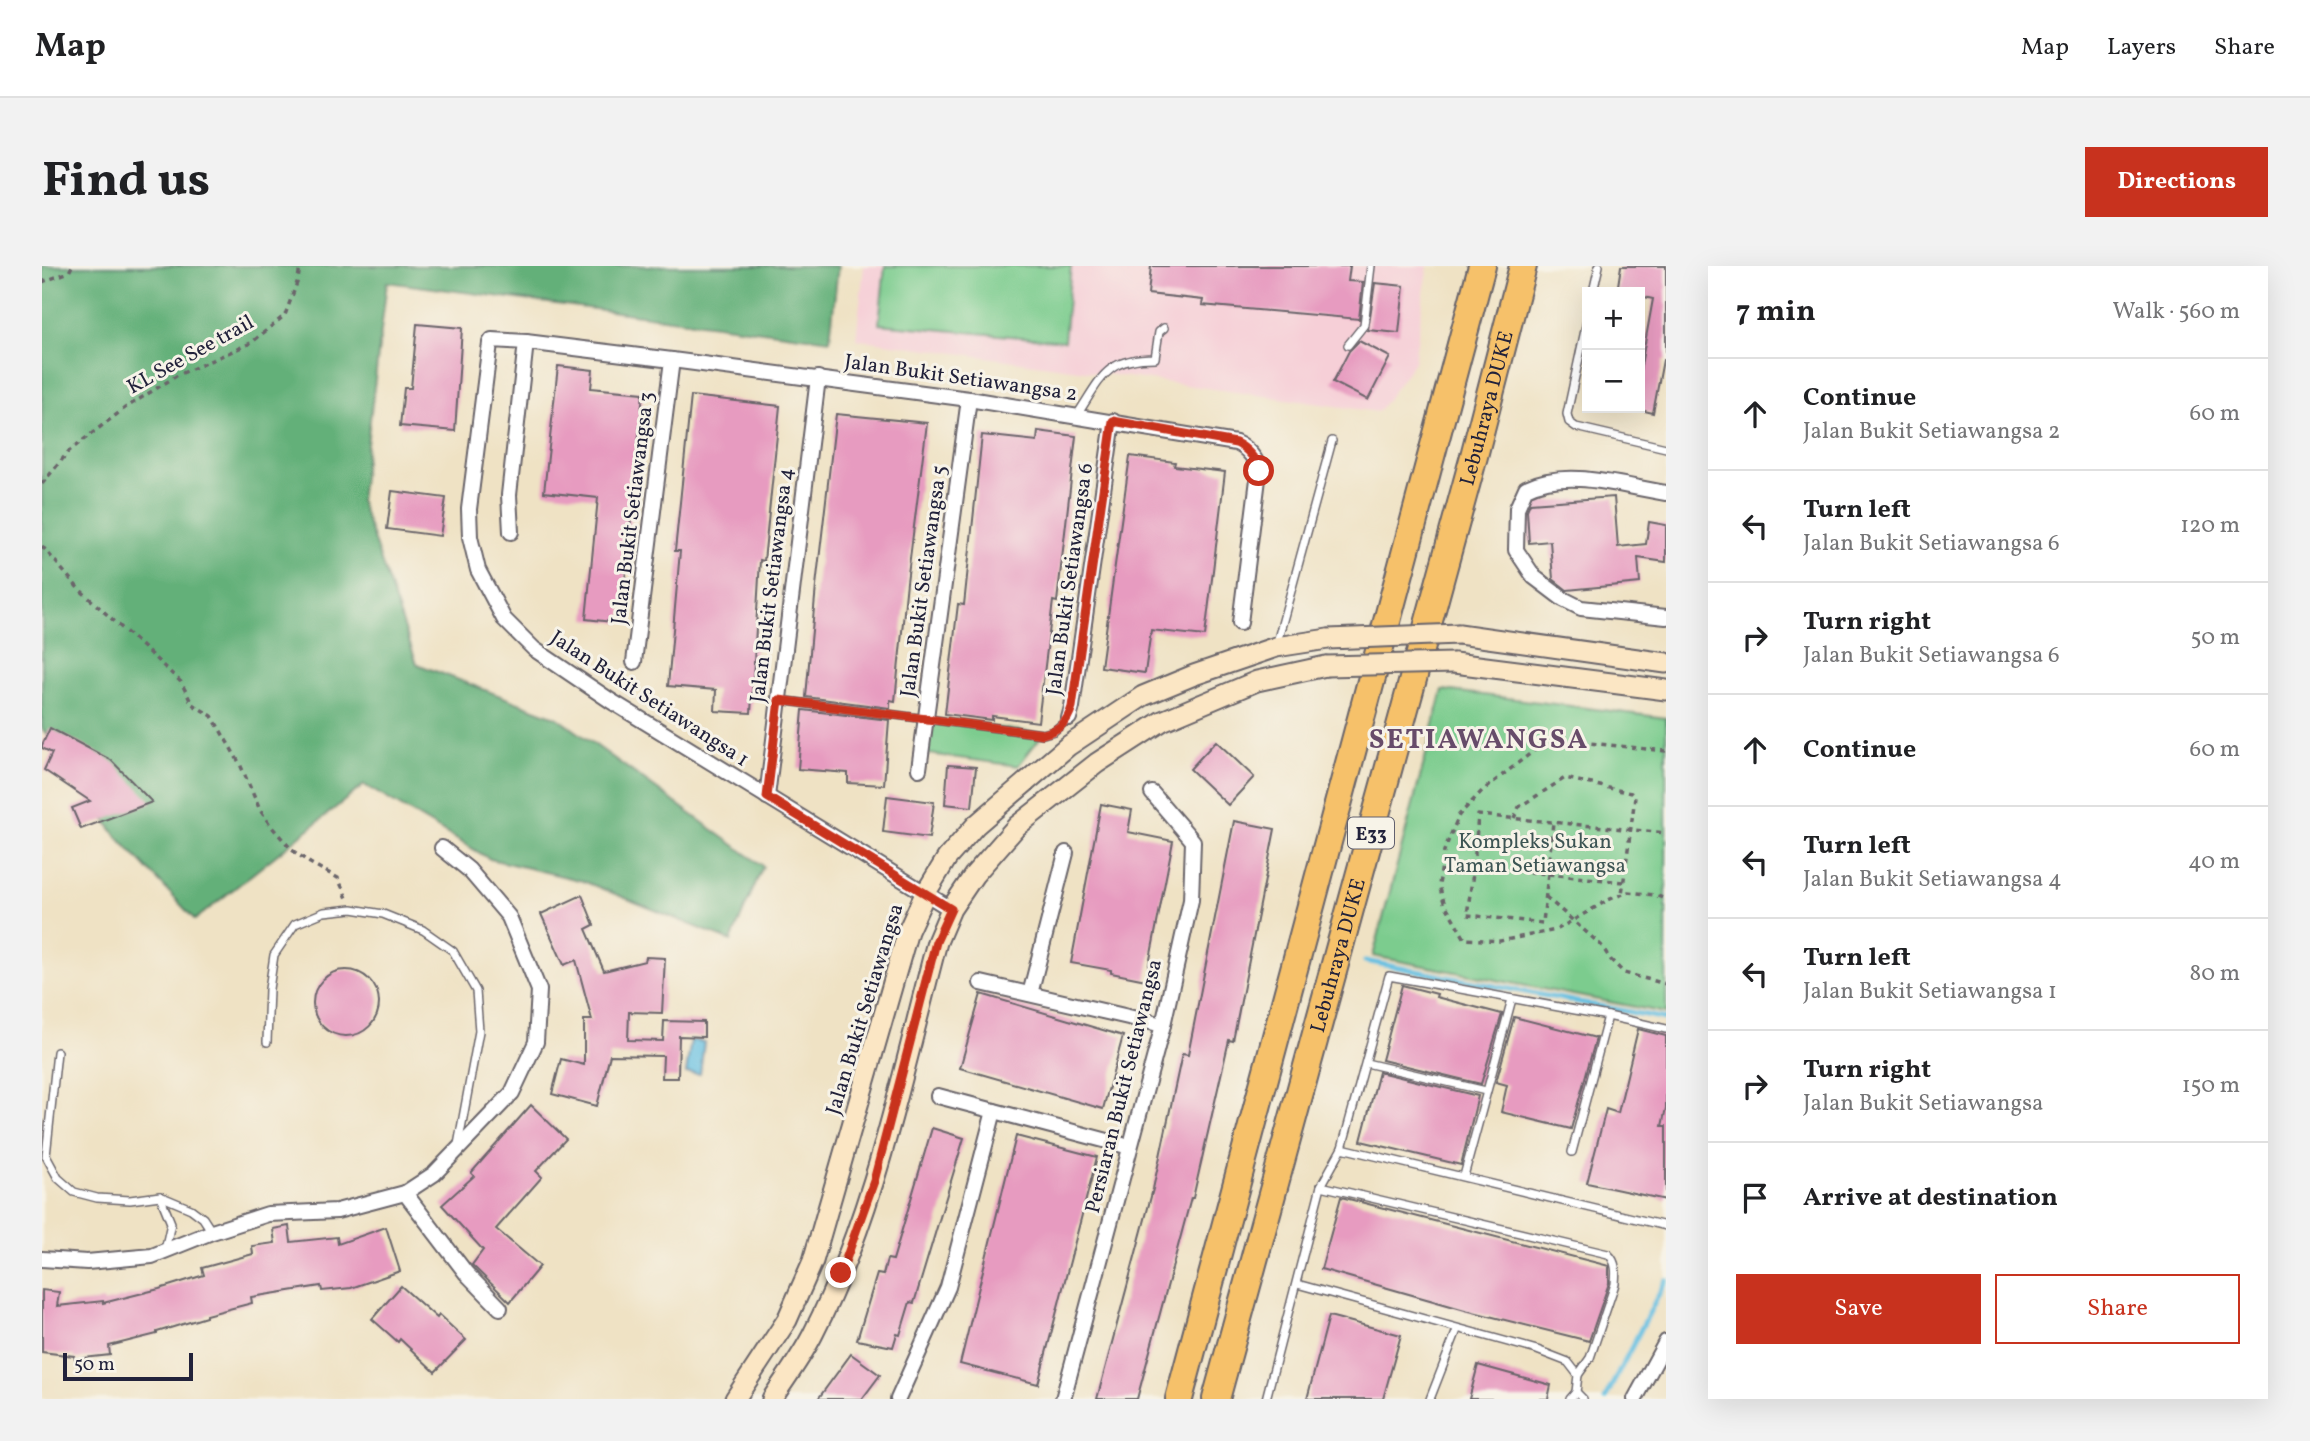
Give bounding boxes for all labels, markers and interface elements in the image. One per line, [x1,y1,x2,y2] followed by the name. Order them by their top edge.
[35,25,106,71] text: Map
[2021,31,2069,65] text: Map
[2107,31,2176,65] text: Layers
[2214,31,2275,65] text: Share
[2085,147,2268,217] button: Directions
[42,148,210,217] text: Find us
[1582,287,1645,413] map controls
[1582,287,1645,350] button: +
[1736,291,1816,333] text: 7 min
[2112,296,2240,328] text: Walk · 560 m
[122,308,259,402] street label: KL See See trail
[1454,328,1522,489] street label: Lebuhraya DUKE
[842,348,1079,409] street label: Jalan Bukit Setiawangsa 2
[1582,350,1645,413] button: −
[1803,380,1916,416] text: Continue
[605,390,662,626] street label: Jalan Bukit Setiawangsa 3
[1736,395,1774,433] icon: ahead
[2190,398,2240,430] text: 60 m
[1803,416,2060,448] text: Jalan Bukit Setiawangsa 2
[1243,455,1274,486] route start
[1040,461,1101,697] street label: Jalan Bukit Setiawangsa 6
[894,463,955,699] street label: Jalan Bukit Setiawangsa 5
[744,466,801,704] street label: Jalan Bukit Setiawangsa 4
[1803,492,1911,528] text: Turn left
[1736,507,1774,545] icon: left
[2180,510,2240,542] text: 120 m
[1803,528,2060,560] text: Jalan Bukit Setiawangsa 6
[1803,604,1931,640] text: Turn right
[1736,619,1774,657] icon: right
[2191,622,2240,654] text: 50 m
[544,624,754,775] street label: Jalan Bukit Setiawangsa 1
[1803,640,2060,672] text: Jalan Bukit Setiawangsa 6
[1369,721,1589,760] district label: SETIAWANGSA
[1736,731,1774,769] icon: ahead
[1803,732,1916,768] text: Continue
[2190,734,2240,766] text: 60 m
[1348,818,1394,848] road number: E33
[1444,828,1626,881] park label: Kompleks Sukan Taman Setiawangsa
[1803,828,1911,864] text: Turn left
[1736,843,1774,881] icon: left
[2188,846,2240,878] text: 40 m
[1803,864,2062,896] text: Jalan Bukit Setiawangsa 4
[1304,875,1374,1036] street label: Lebuhraya DUKE
[819,900,911,1119] street label: Jalan Bukit Setiawangsa
[1803,940,1911,976] text: Turn left
[1736,955,1774,993] icon: left
[1079,956,1170,1217] street label: Persiaran Bukit Setiawangsa
[2190,958,2240,990] text: 80 m
[1803,976,2057,1008] text: Jalan Bukit Setiawangsa 1
[1803,1052,1931,1088] text: Turn right
[1736,1067,1774,1105] icon: right
[2182,1070,2240,1102] text: 150 m
[1803,1088,2044,1120] text: Jalan Bukit Setiawangsa
[1736,1179,1774,1217] icon: arrive
[1803,1180,2058,1216] text: Arrive at destination
[825,1257,856,1288] route end
[1736,1274,1981,1344] button: Save
[1995,1274,2240,1344] button: Share
[63,1350,192,1382] scale bar
[74,1352,115,1378] text: 50 m

